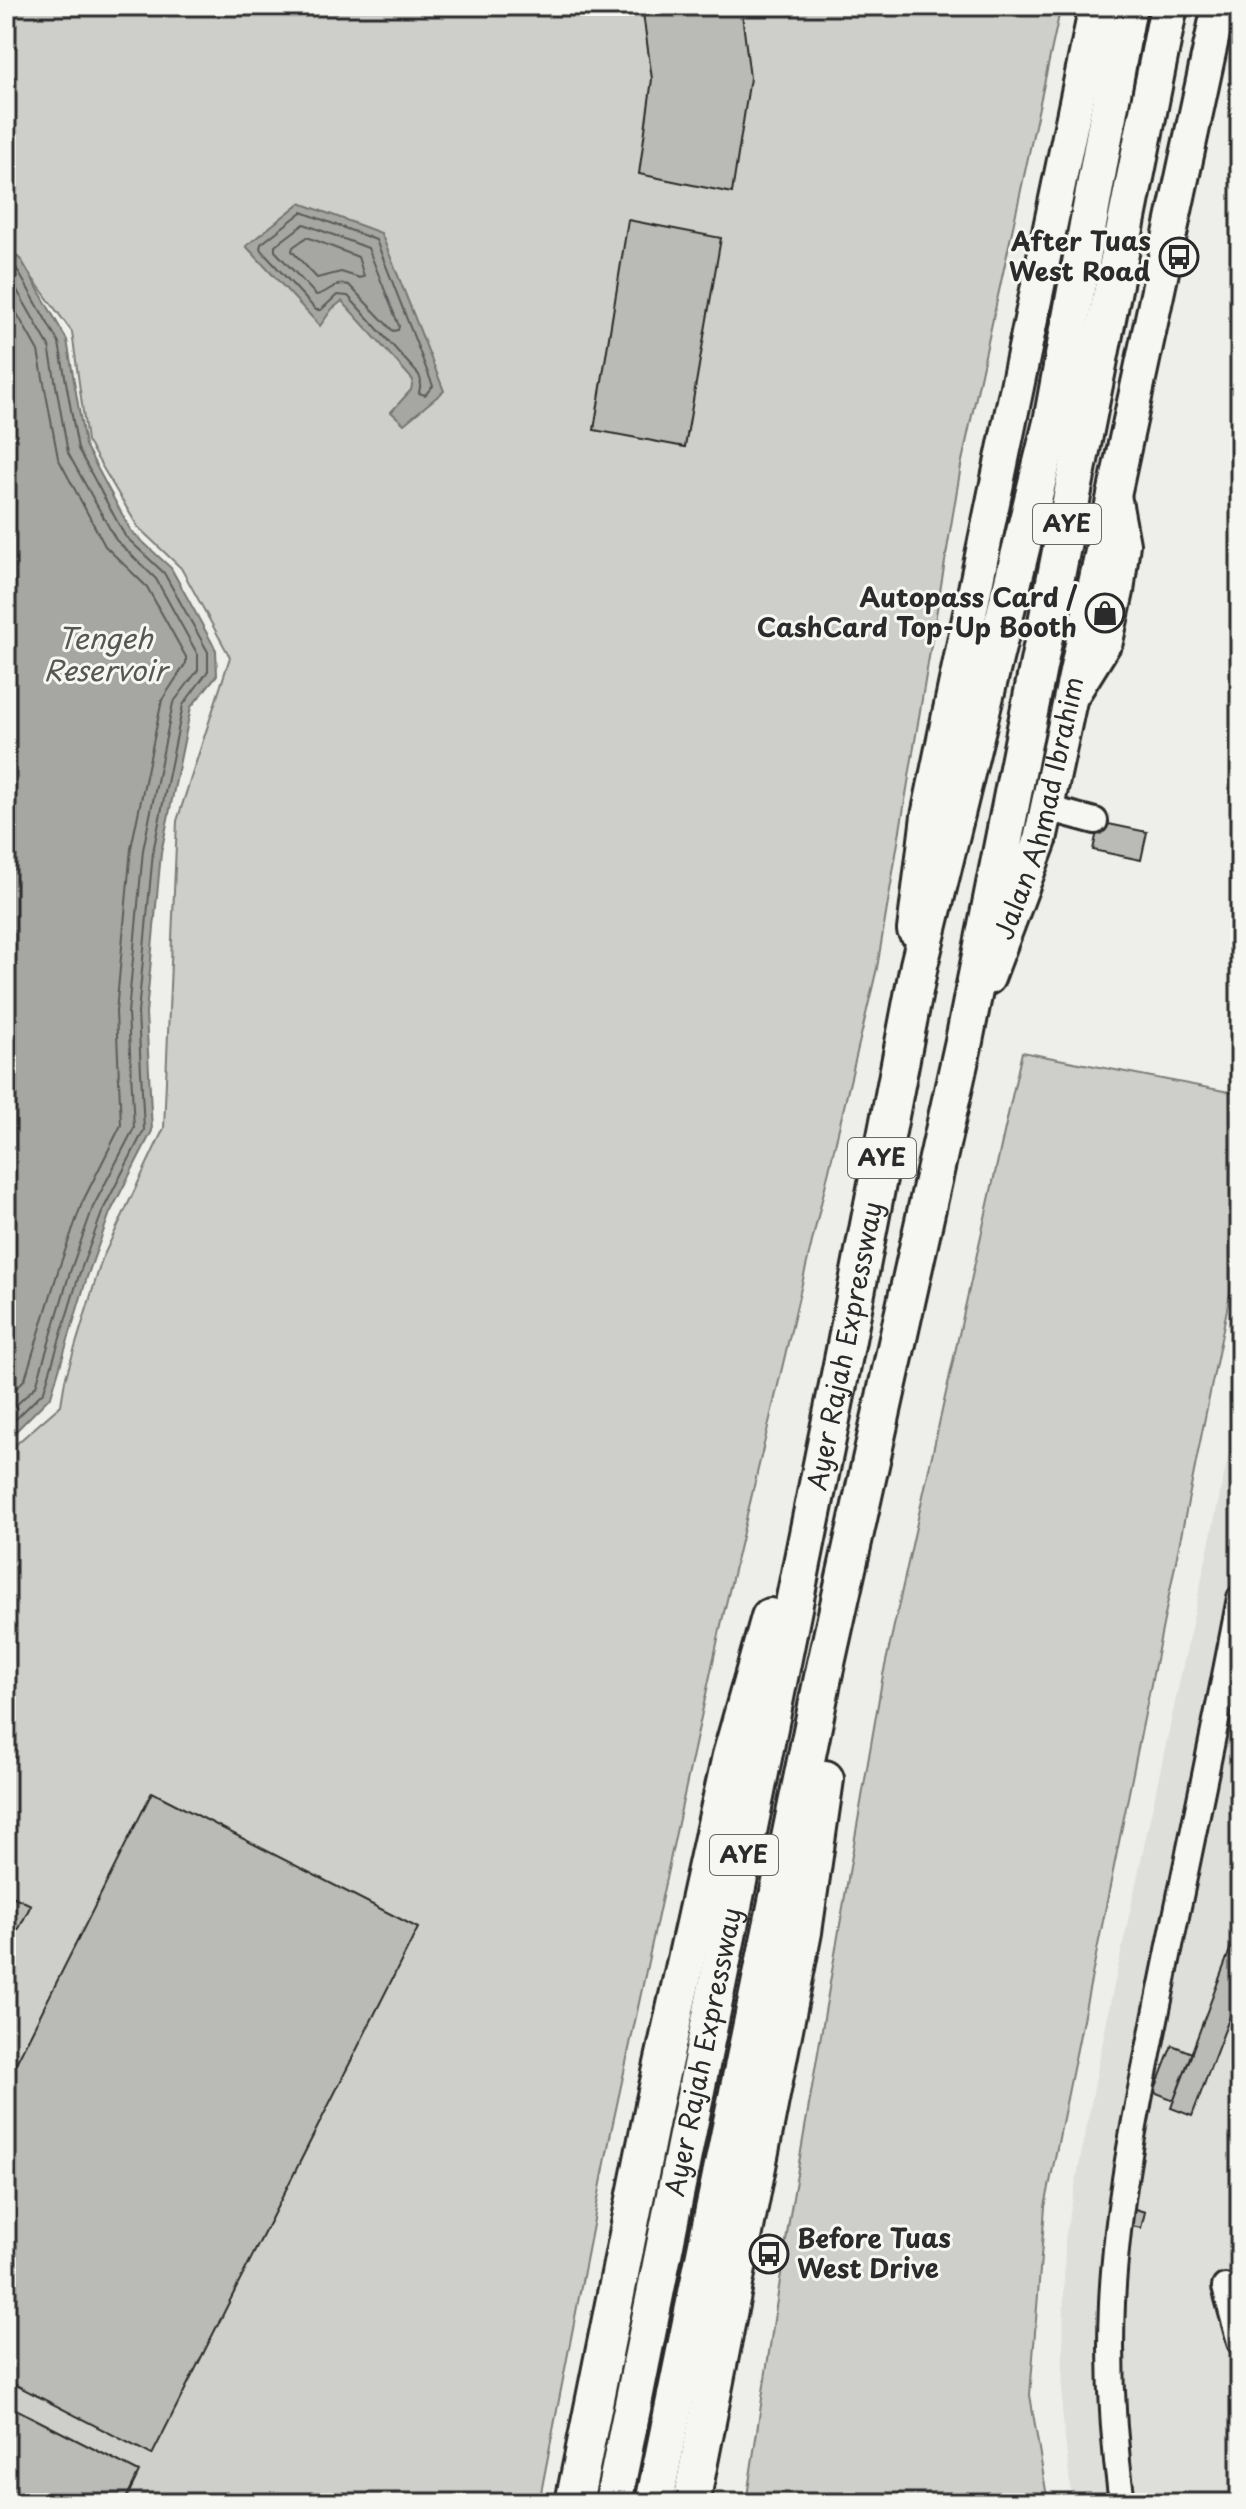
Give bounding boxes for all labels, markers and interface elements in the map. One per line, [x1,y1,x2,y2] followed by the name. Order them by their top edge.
[1009,221,1151,290] place label: After Tuas West Road
[1158,236,1200,278] bus stop icon: After Tuas West Road
[1033,504,1101,544] road number: AYE
[757,577,1078,646] place label: Autopass Card / CashCard Top-Up Booth
[1084,592,1126,634] shop icon: Autopass Card / CashCard Top-Up Booth
[43,616,171,691] water label: Tengeh Reservoir
[983,673,1093,945] street label: Jalan Ahmad Ibrahim
[848,1138,916,1178] road number: AYE
[796,1198,891,1494] street label: Ayer Rajah Expressway
[710,1835,778,1875] road number: AYE
[654,1904,750,2199] street label: Ayer Rajah Expressway
[797,2218,951,2287] place label: Before Tuas West Drive
[748,2233,790,2275] bus stop icon: Before Tuas West Drive

